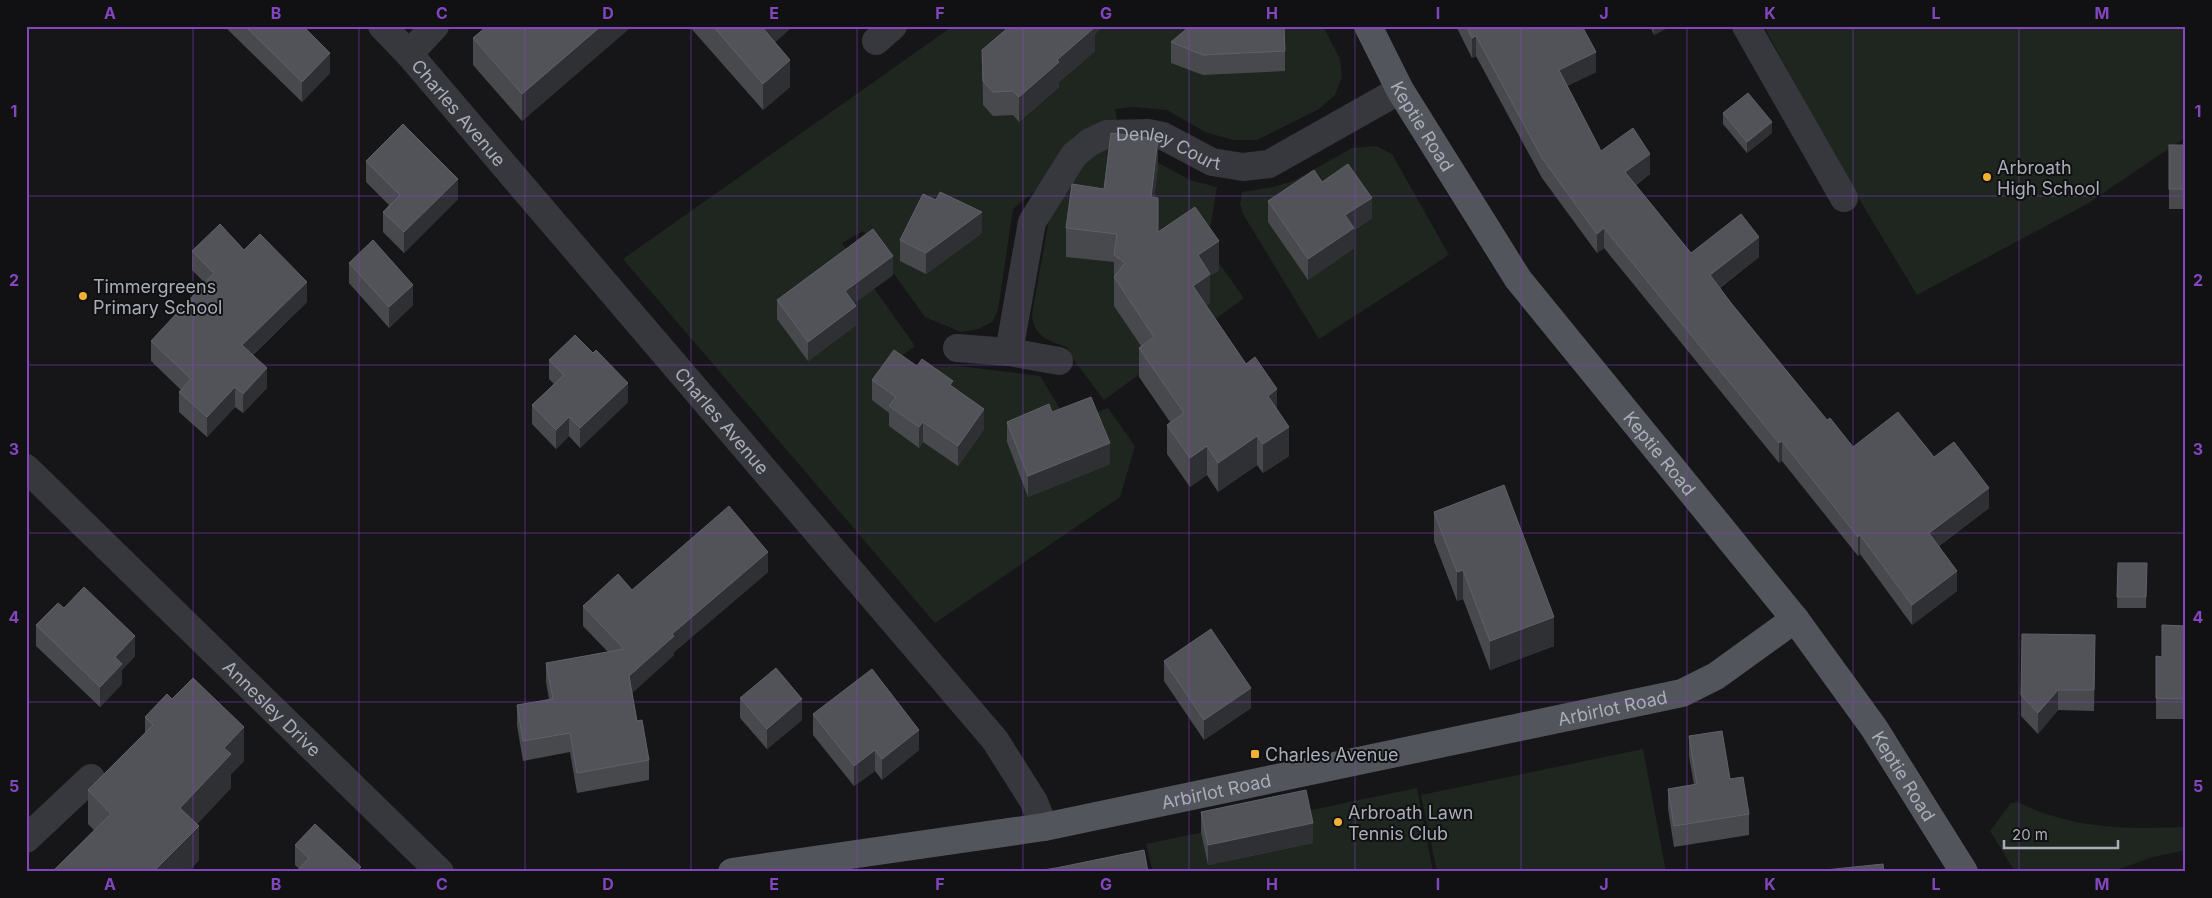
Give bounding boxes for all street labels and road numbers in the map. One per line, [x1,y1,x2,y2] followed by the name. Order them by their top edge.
[408,55,510,170] street label: Charles Avenue
[1387,78,1458,175] street label: Keptie Road
[1116,122,1222,174] street label: Denley Court
[671,363,774,478] street label: Charles Avenue
[1619,407,1700,499] street label: Keptie Road
[219,656,325,761] street label: Annesley Drive
[1556,686,1669,729] street label: Arbirlot Road
[1868,727,1940,825] street label: Keptie Road
[1159,769,1273,813] street label: Arbirlot Road

